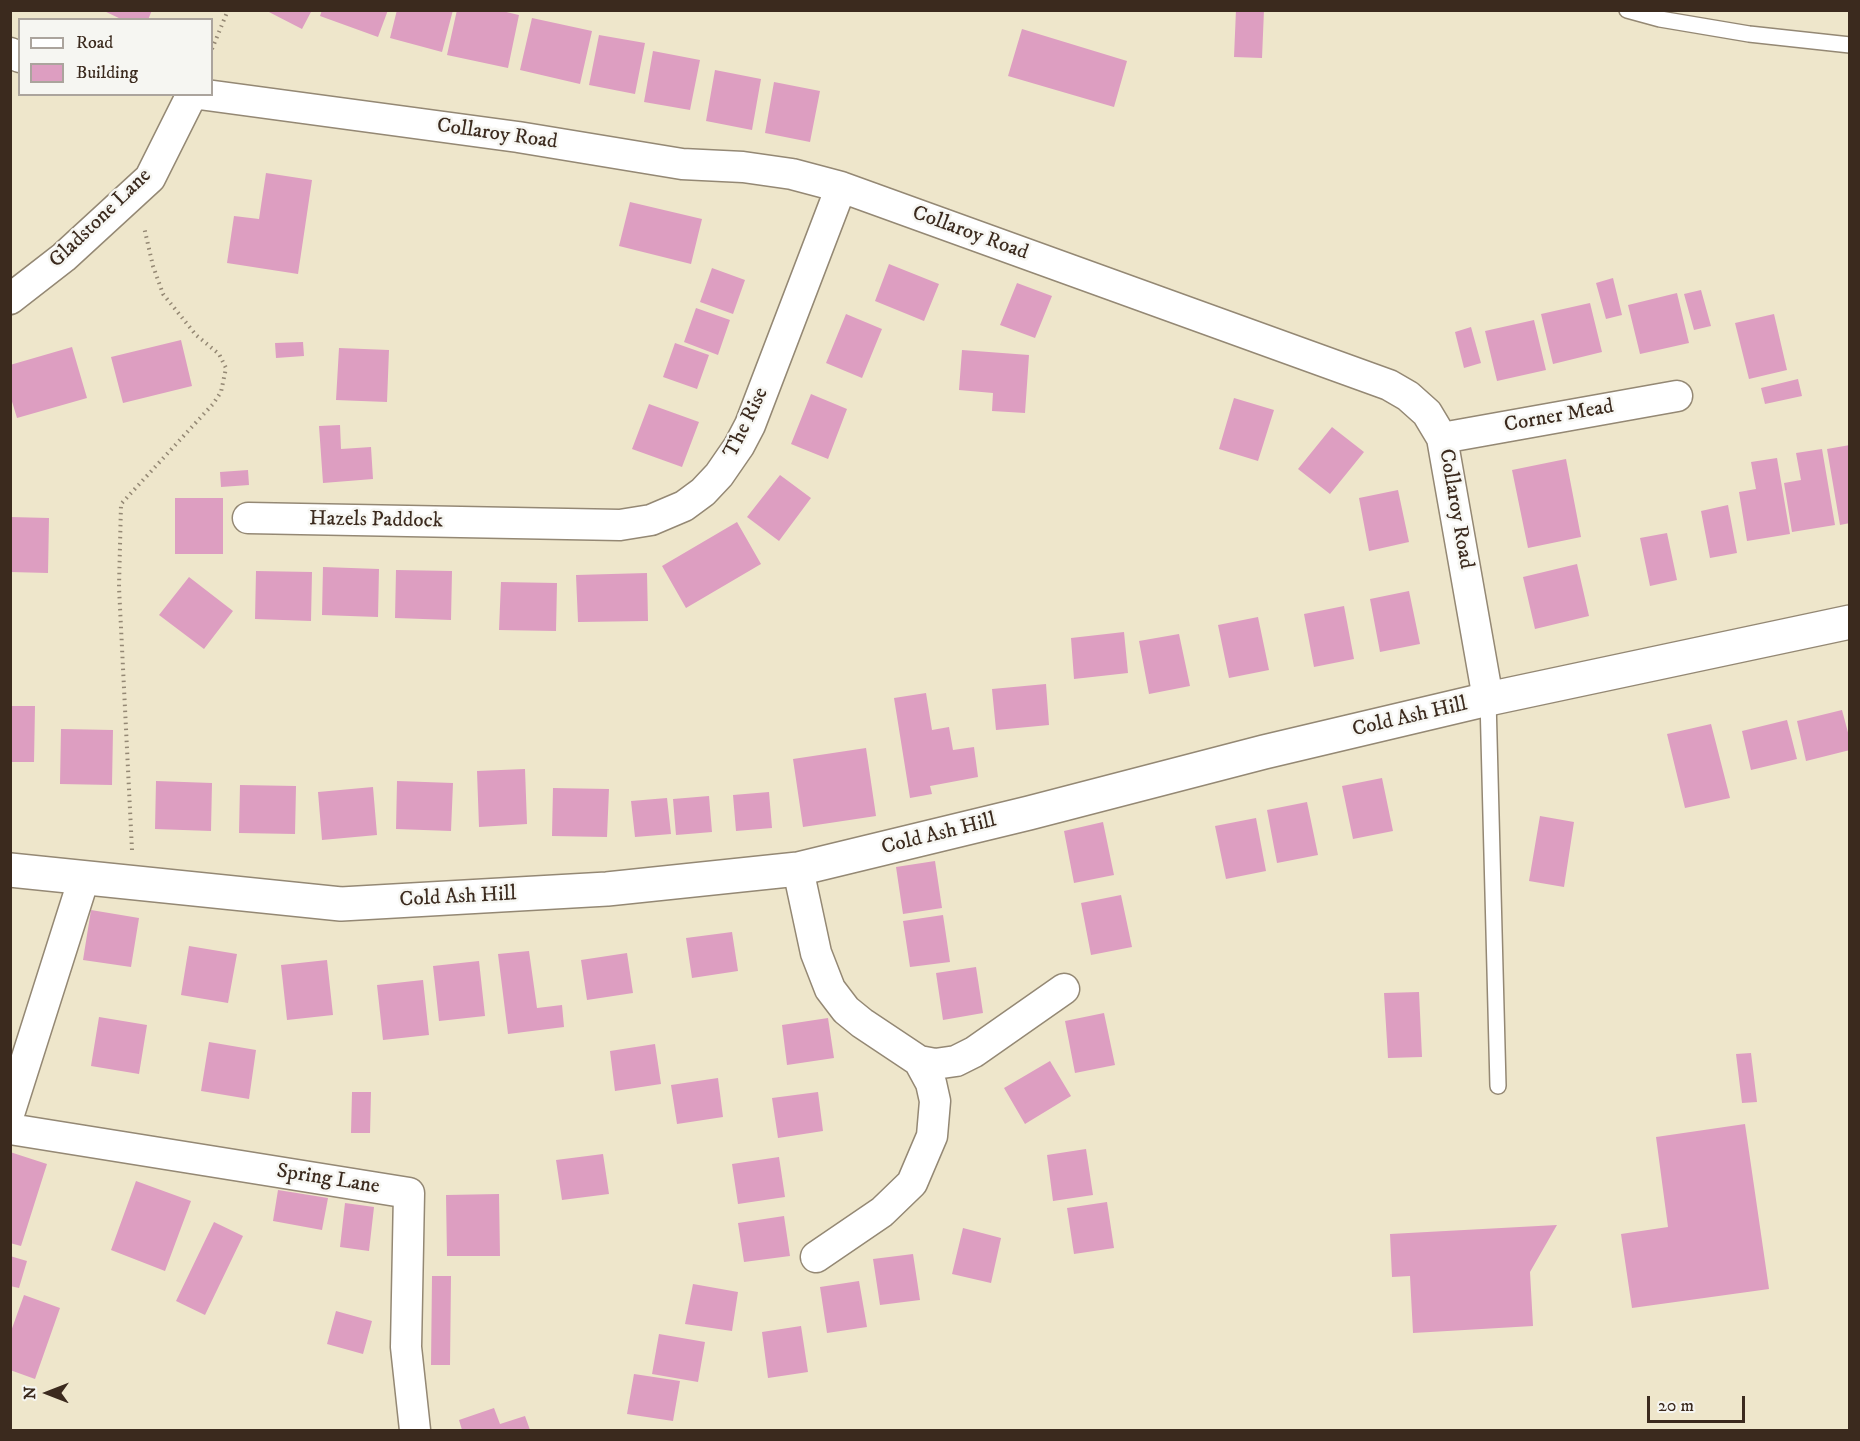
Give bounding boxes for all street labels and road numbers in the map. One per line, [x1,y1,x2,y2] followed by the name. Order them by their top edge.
[435,114,559,156] street label: Collaroy Road
[45,164,157,274] street label: Gladstone Lane
[909,201,1031,267] street label: Collaroy Road
[719,384,775,462] street label: The Rise
[1502,395,1616,439] street label: Corner Mead
[1432,447,1478,571] street label: Collaroy Road
[309,507,443,535] street label: Hazels Paddock
[1350,693,1470,743] street label: Cold Ash Hill
[879,809,999,861] street label: Cold Ash Hill
[399,882,517,914] street label: Cold Ash Hill
[275,1159,381,1201] street label: Spring Lane

